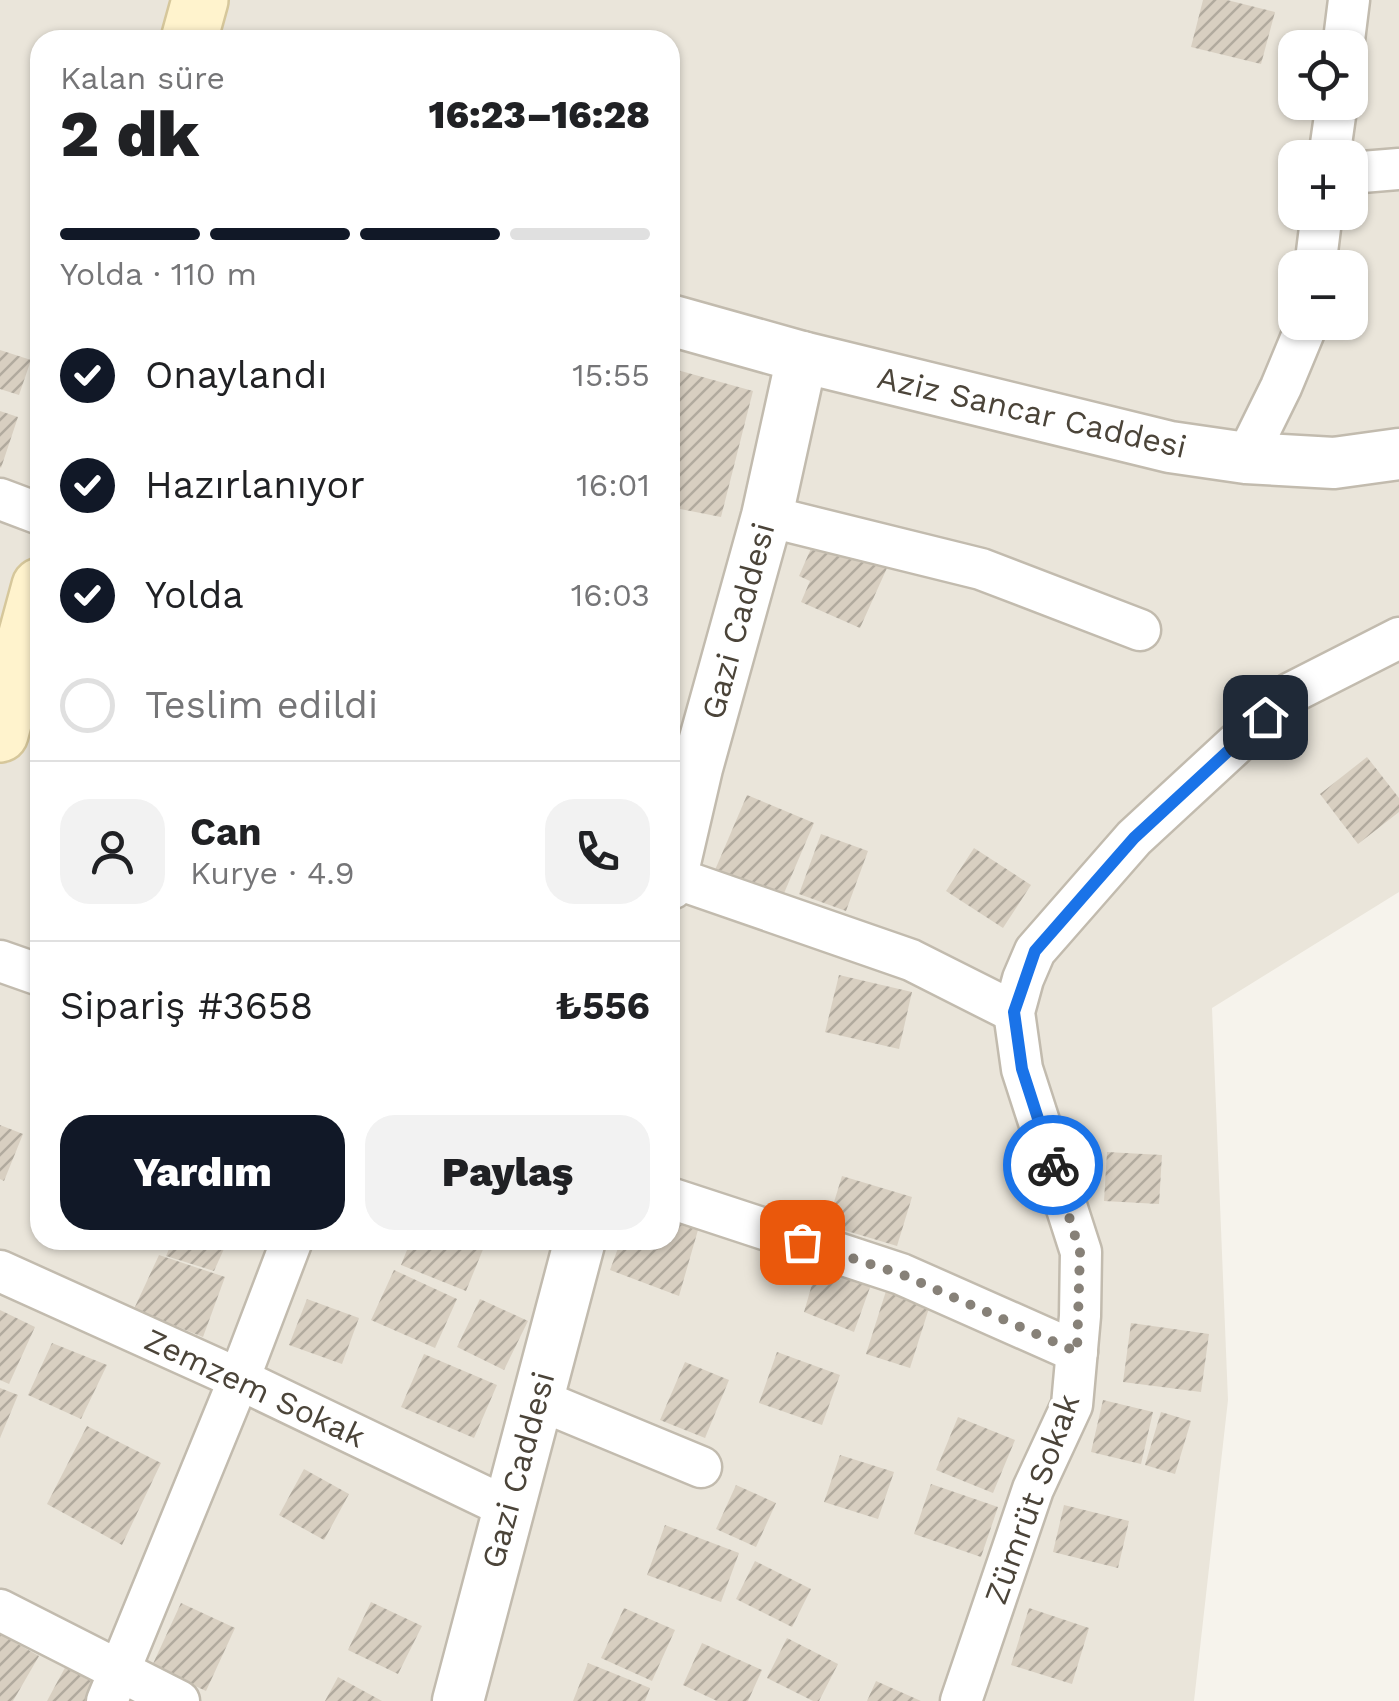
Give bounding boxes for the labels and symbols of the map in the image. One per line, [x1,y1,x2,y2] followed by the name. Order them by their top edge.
[874,358,1190,466] street label: Aziz Sancar Caddesi
[694,519,782,723] street label: Gazi Caddesi
[1223,675,1308,760] pin
[1003,1115,1103,1215] courier
[760,1200,845,1285] pin
[139,1320,371,1456] street label: Zemzem Sokak
[474,1368,562,1572] street label: Gazi Caddesi
[976,1389,1088,1609] street label: Zümrüt Sokak

